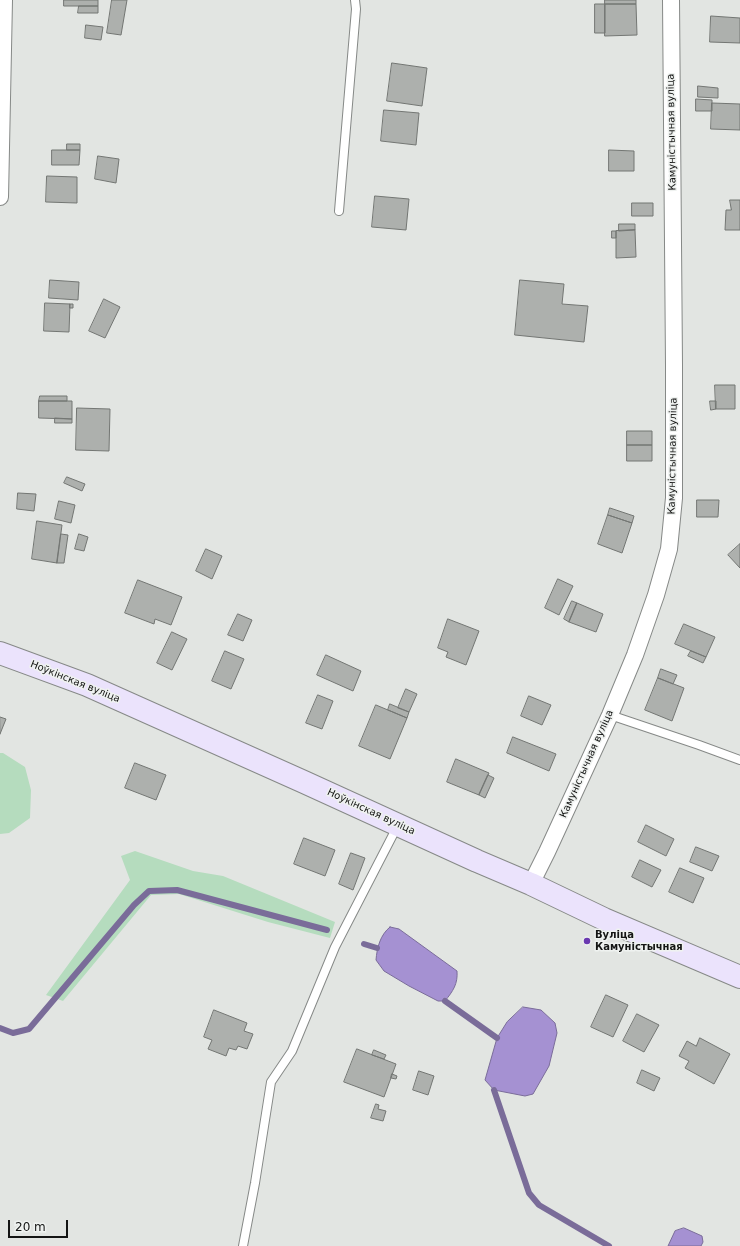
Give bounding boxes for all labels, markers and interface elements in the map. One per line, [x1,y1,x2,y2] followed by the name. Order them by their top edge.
[665,73,679,191] street label: Камуністычная вуліца
[666,397,680,515] street label: Камуністычная вуліца
[28,659,122,705] street label: Ноўкінская вуліца
[558,708,616,820] street label: Камуністычная вуліца
[325,786,417,838] street label: Ноўкінская вуліца
[595,929,683,952] place label: Вуліца Камуністычная
[582,936,592,946] marker: Вуліца Камуністычная
[10,1212,70,1238] scale bar
[15,1220,46,1234] text: 20 m

